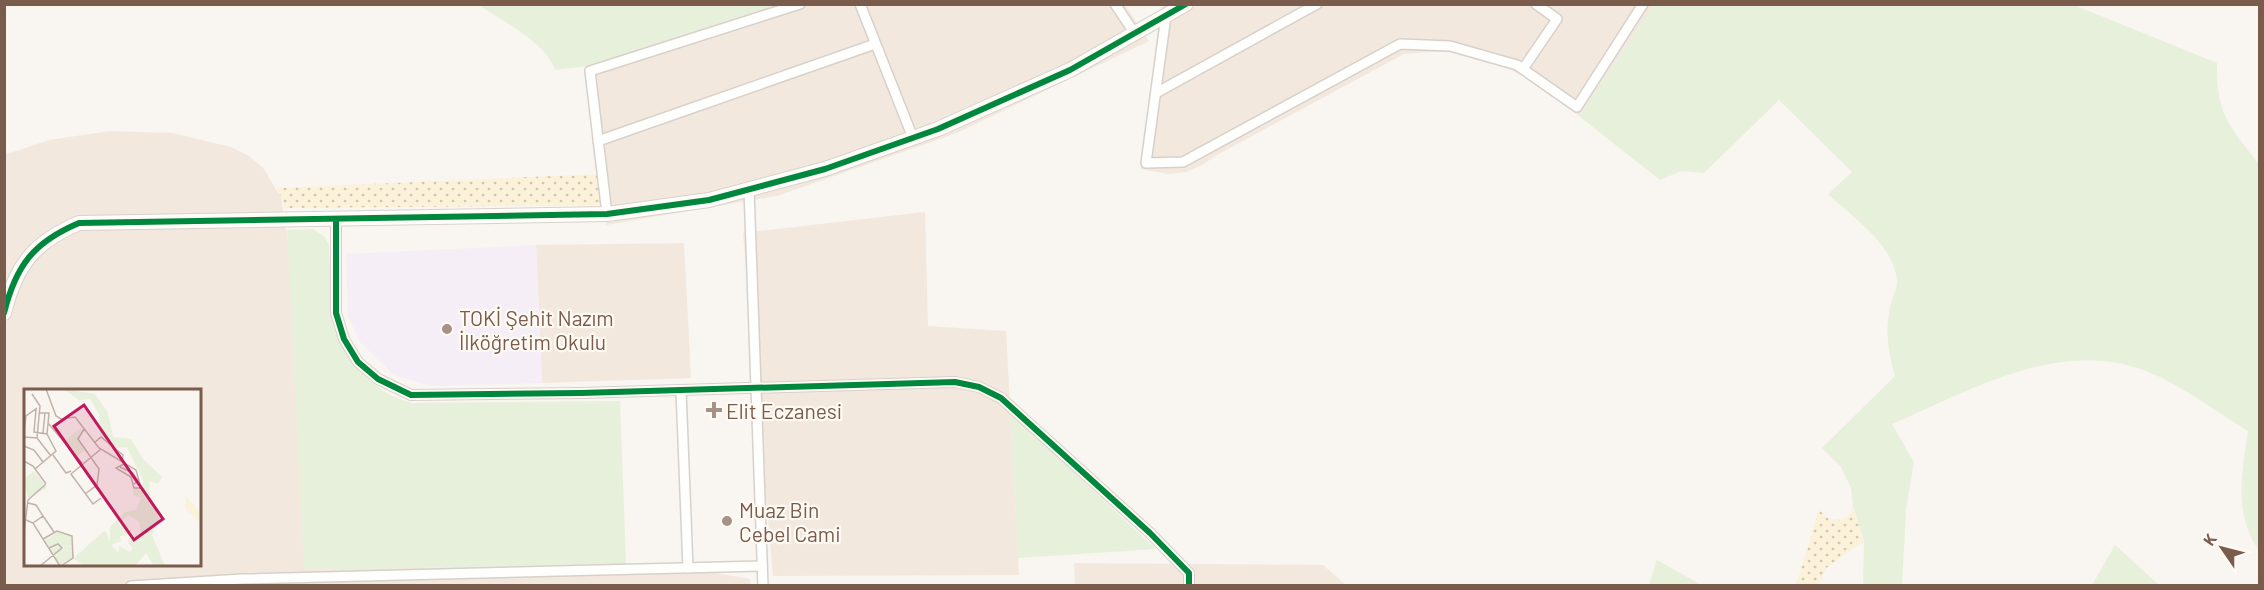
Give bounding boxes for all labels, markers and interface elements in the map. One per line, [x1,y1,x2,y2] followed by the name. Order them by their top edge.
[459,305,614,354] place label: TOKİ Şehit Nazım İlköğretim Okulu
[440,322,454,336] marker: TOKİ Şehit Nazım İlköğretim Okulu
[24,389,201,566] inset map
[726,398,842,423] place label: Elit Eczanesi
[707,403,721,417] marker: Elit Eczanesi
[739,497,841,546] place label: Muaz Bin Cebel Cami
[720,514,734,528] marker: Muaz Bin Cebel Cami
[2192,518,2252,578] north arrow
[2199,530,2220,549] text: K

